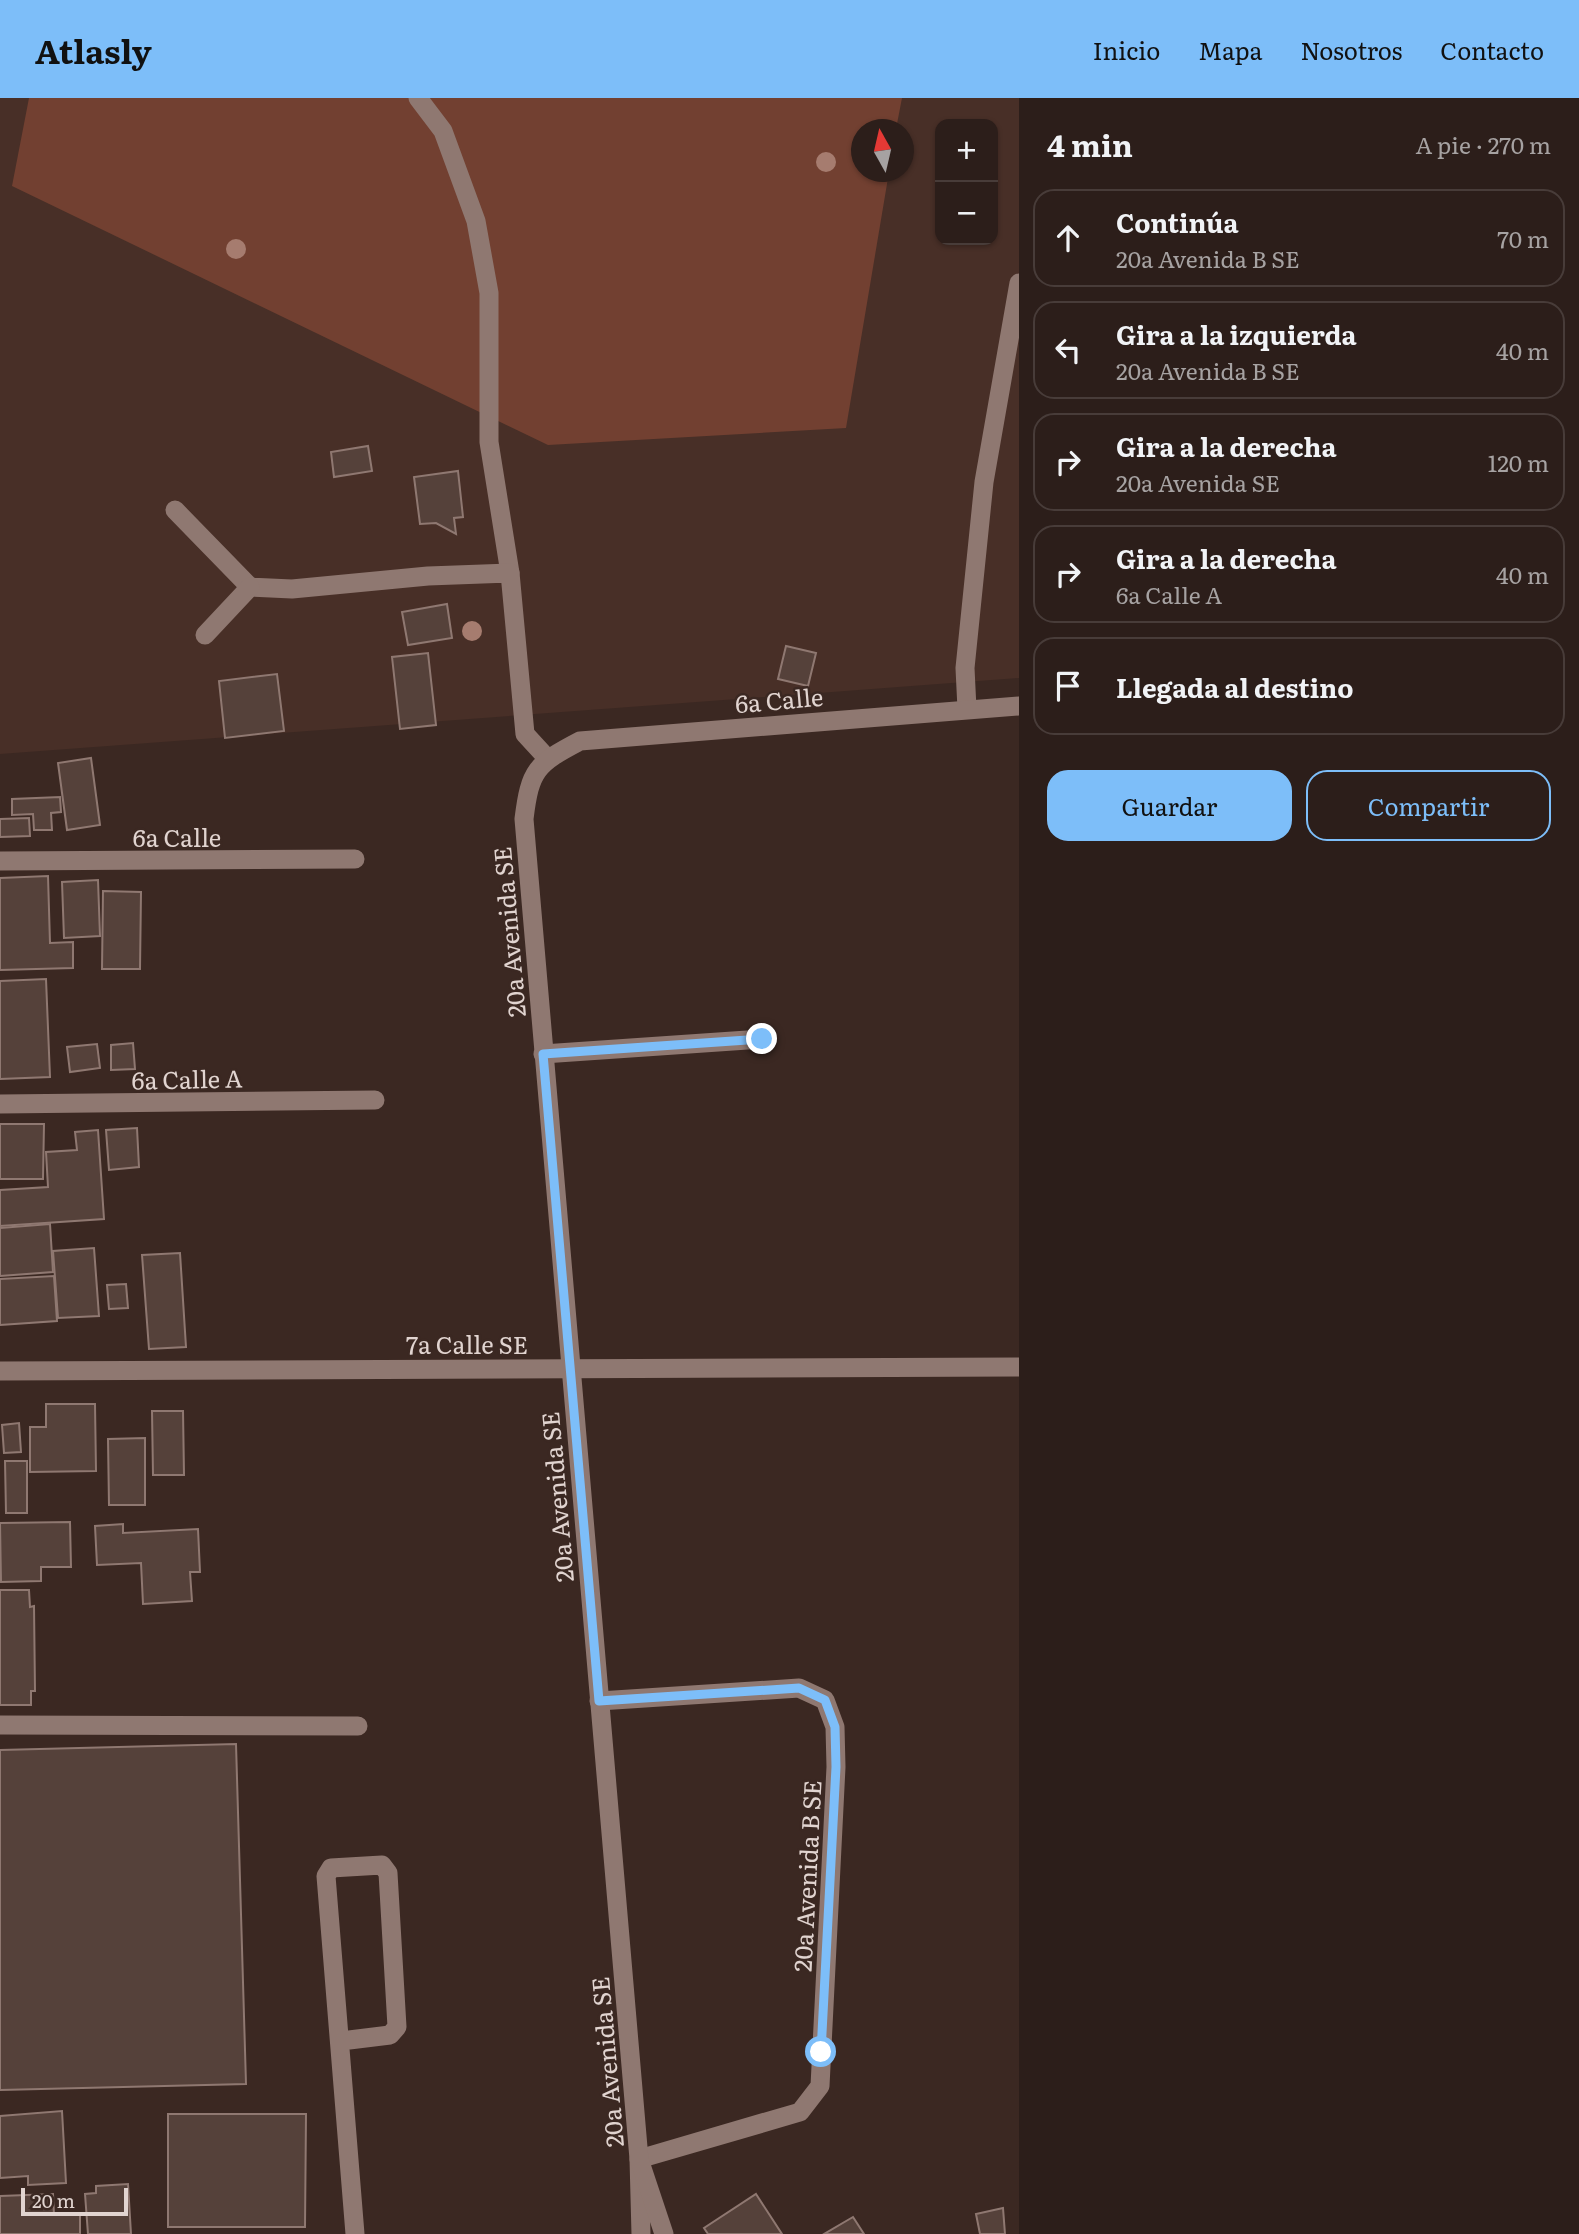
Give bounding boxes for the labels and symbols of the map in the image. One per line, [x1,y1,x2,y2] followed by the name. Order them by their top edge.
[851,119,914,182] north arrow
[733,678,825,720] street label: 6a Calle
[133,819,221,854] street label: 6a Calle
[483,845,533,1019] street label: 20a Avenida SE
[746,1023,777,1054] route end
[131,1060,243,1096] street label: 6a Calle A
[406,1326,528,1361] street label: 7a Calle SE
[531,1410,581,1584] street label: 20a Avenida SE
[784,1779,828,1973] street label: 20a Avenida B SE
[581,1975,631,2149] street label: 20a Avenida SE
[805,2036,836,2067] route start
[21,2185,128,2217] scale bar

